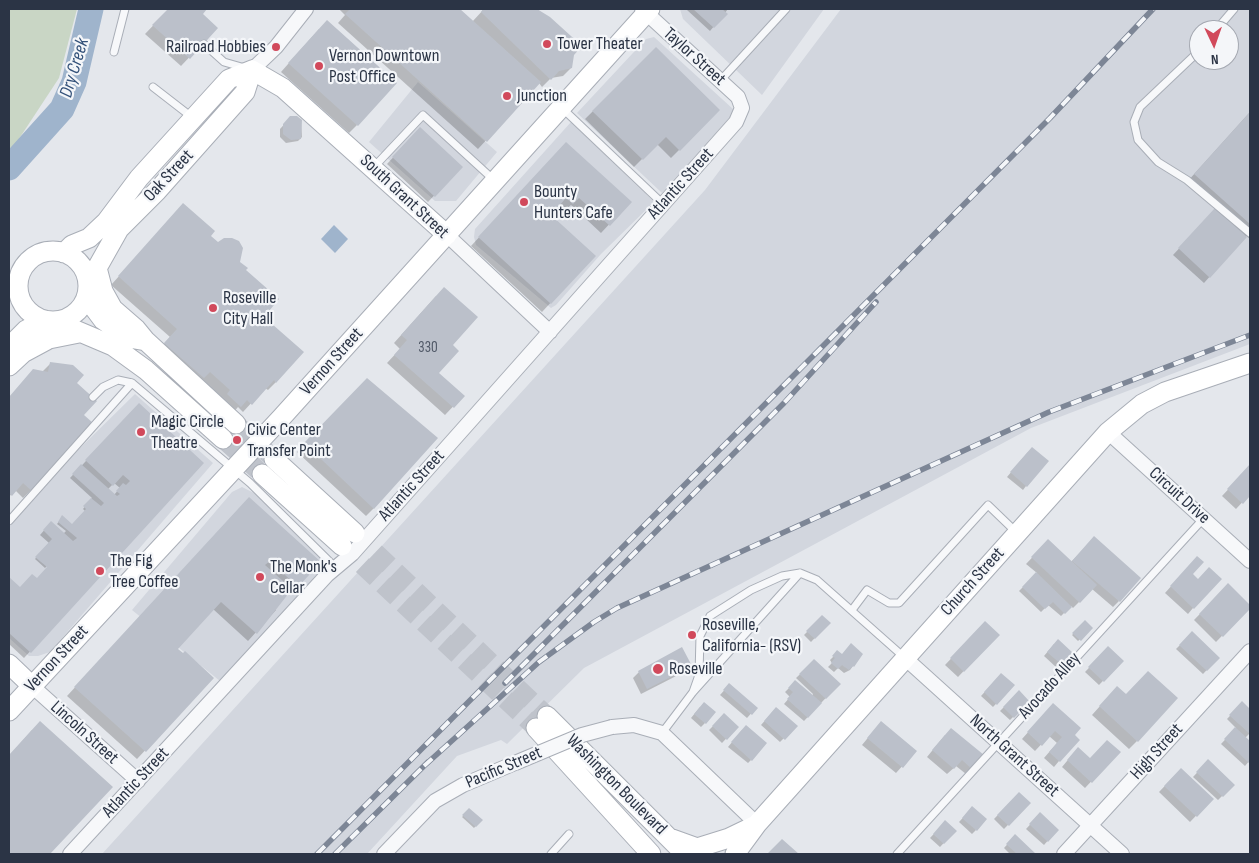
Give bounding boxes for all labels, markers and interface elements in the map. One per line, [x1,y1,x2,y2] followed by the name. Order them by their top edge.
[1189,20,1239,70] north arrow
[658,23,730,91] street label: Taylor Street
[557,33,643,55] place label: Tower Theater
[55,36,95,100] water label: Dry Creek
[166,36,266,58] place label: Railroad Hobbies
[541,38,553,50] marker: Tower Theater
[270,41,282,53] marker: Railroad Hobbies
[329,45,439,88] place label: Vernon Downtown Post Office
[1211,51,1219,68] text: N
[313,60,325,72] marker: Vernon Downtown Post Office
[517,85,567,107] place label: Junction
[501,90,513,102] marker: Junction
[643,144,719,224] street label: Atlantic Street
[139,145,199,207] street label: Oak Street
[355,150,453,244] street label: South Grant Street
[534,181,613,223] place label: Bounty Hunters Cafe
[518,196,530,208] marker: Bounty Hunters Cafe
[223,287,276,330] place label: Roseville City Hall
[207,302,219,314] marker: Roseville City Hall
[296,324,368,400] street label: Vernon Street
[418,339,438,357] house number: 330
[151,411,224,454] place label: Magic Circle Theatre
[247,419,331,462] place label: Civic Center Transfer Point
[135,426,147,438] marker: Magic Circle Theatre
[231,434,243,446] marker: Civic Center Transfer Point
[374,446,450,526] street label: Atlantic Street
[1144,463,1214,529] street label: Circuit Drive
[937,543,1009,621] street label: Church Street
[110,550,179,592] place label: The Fig Tree Coffee
[270,556,337,598] place label: The Monk's Cellar
[94,565,106,577] marker: The Fig Tree Coffee
[254,571,266,583] marker: The Monk's Cellar
[702,614,801,656] place label: Roseville, California- (RSV)
[21,621,93,697] street label: Vernon Street
[686,629,698,641] marker: Roseville, California- (RSV)
[1014,648,1086,724] street label: Avocado Alley
[669,658,722,680] place label: Roseville
[651,662,665,676] marker: Roseville
[45,697,123,769] street label: Lincoln Street
[965,710,1063,802] street label: North Grant Street
[1126,719,1188,785] street label: High Street
[561,730,671,840] street label: Washington Boulevard
[463,742,545,794] street label: Pacific Street
[98,743,174,823] street label: Atlantic Street

